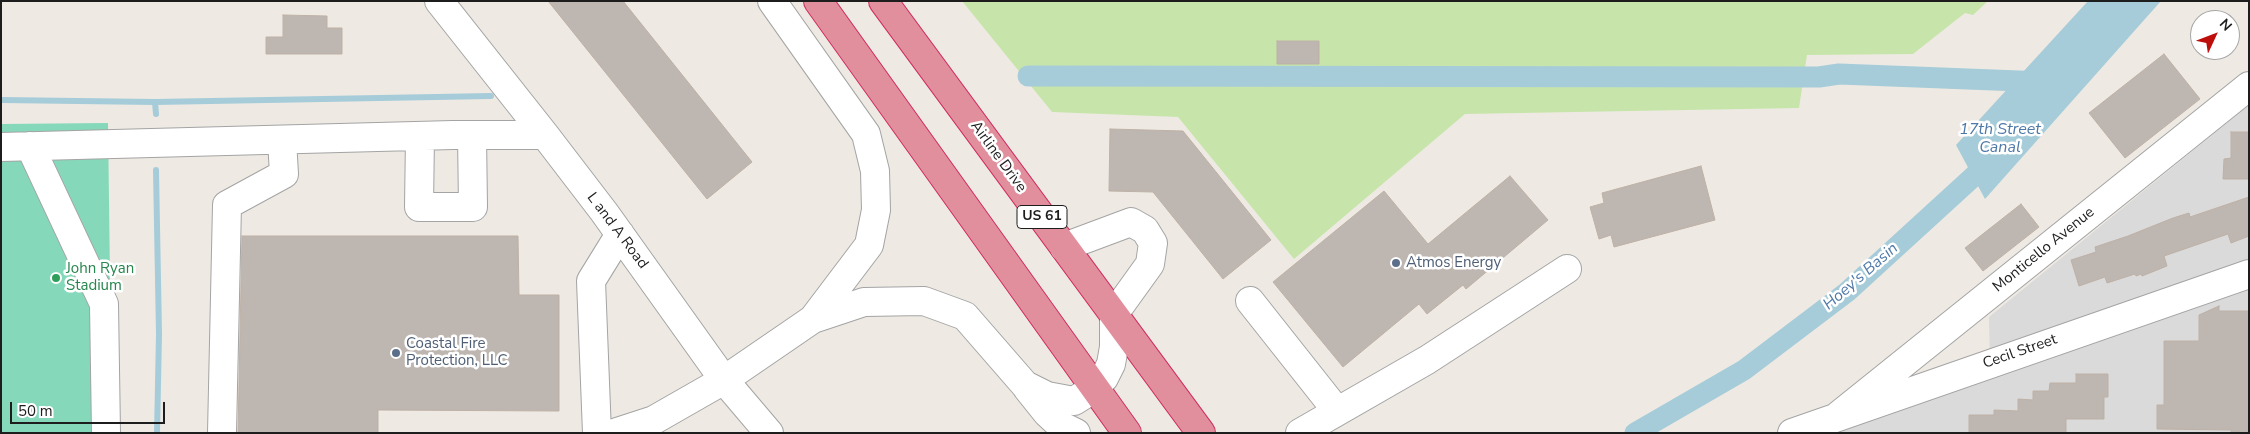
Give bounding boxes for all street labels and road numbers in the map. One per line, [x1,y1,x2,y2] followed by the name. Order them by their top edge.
[966,118,1030,196] street label: Airline Drive
[583,189,651,273] street label: L and A Road
[1990,204,2098,296] street label: Monticello Avenue
[1017,206,1067,228] road number: US 61
[1981,331,2059,373] street label: Cecil Street

